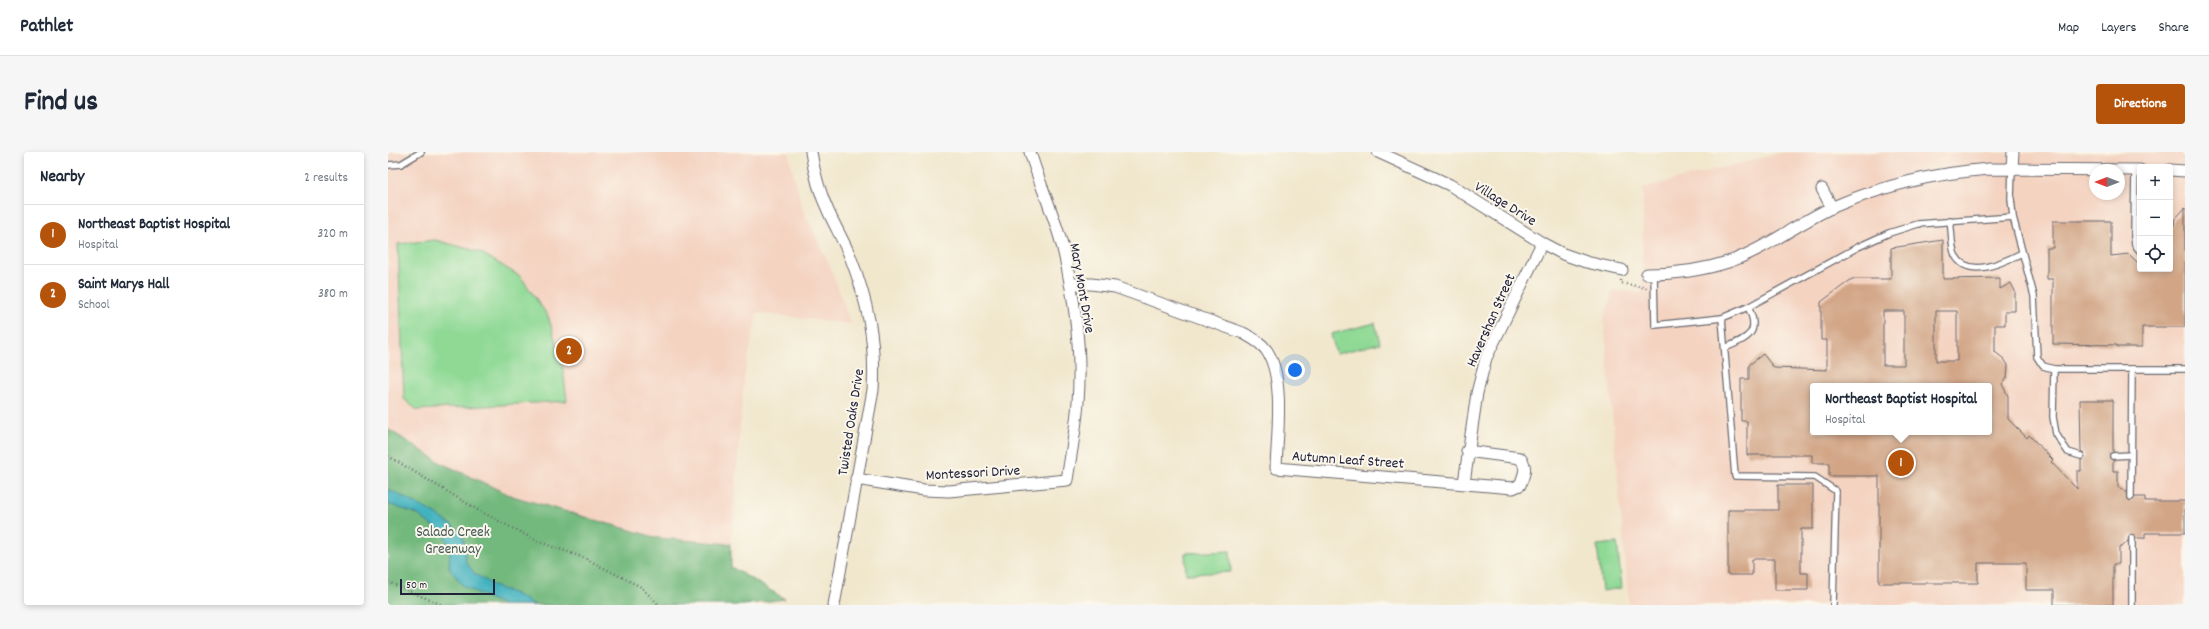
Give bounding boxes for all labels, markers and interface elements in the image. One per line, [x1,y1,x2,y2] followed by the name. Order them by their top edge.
[20,14,73,41] text: Pathlet
[2058,18,2079,38] text: Map
[2101,18,2136,38] text: Layers
[2158,18,2189,38] text: Share
[24,84,98,124] text: Find us
[2096,84,2185,124] button: Directions
[2089,164,2125,200] north arrow
[2137,164,2173,272] map controls
[2137,164,2173,200] button: +
[40,166,84,190] text: Nearby
[304,169,348,188] text: 2 results
[1470,177,1541,233] street label: Village Drive
[2137,200,2173,236] button: −
[78,214,230,236] text: Northeast Baptist Hospital
[52,225,54,244] text: 1
[318,225,348,244] text: 320 m
[78,236,118,255] text: Hospital
[2137,236,2173,272] button: locate
[1062,242,1100,336] street label: Mary Mont Drive
[1461,270,1522,371] street label: Havershan Street
[78,274,169,296] text: Saint Marys Hall
[50,285,56,304] text: 2
[318,285,348,304] text: 380 m
[78,296,110,315] text: School
[556,336,582,366] pin: 2
[1285,360,1305,380] your location
[833,367,871,477] street label: Twisted Oaks Drive
[1810,383,1992,435] popup
[1825,389,1977,411] text: Northeast Baptist Hospital
[1825,411,1865,430] text: Hospital
[1291,446,1405,476] street label: Autumn Leaf Street
[1888,448,1914,478] pin: 1
[925,461,1021,487] street label: Montessori Drive
[416,522,490,561] park label: Salado Creek Greenway
[400,577,495,596] scale bar
[406,578,427,594] text: 50 m

